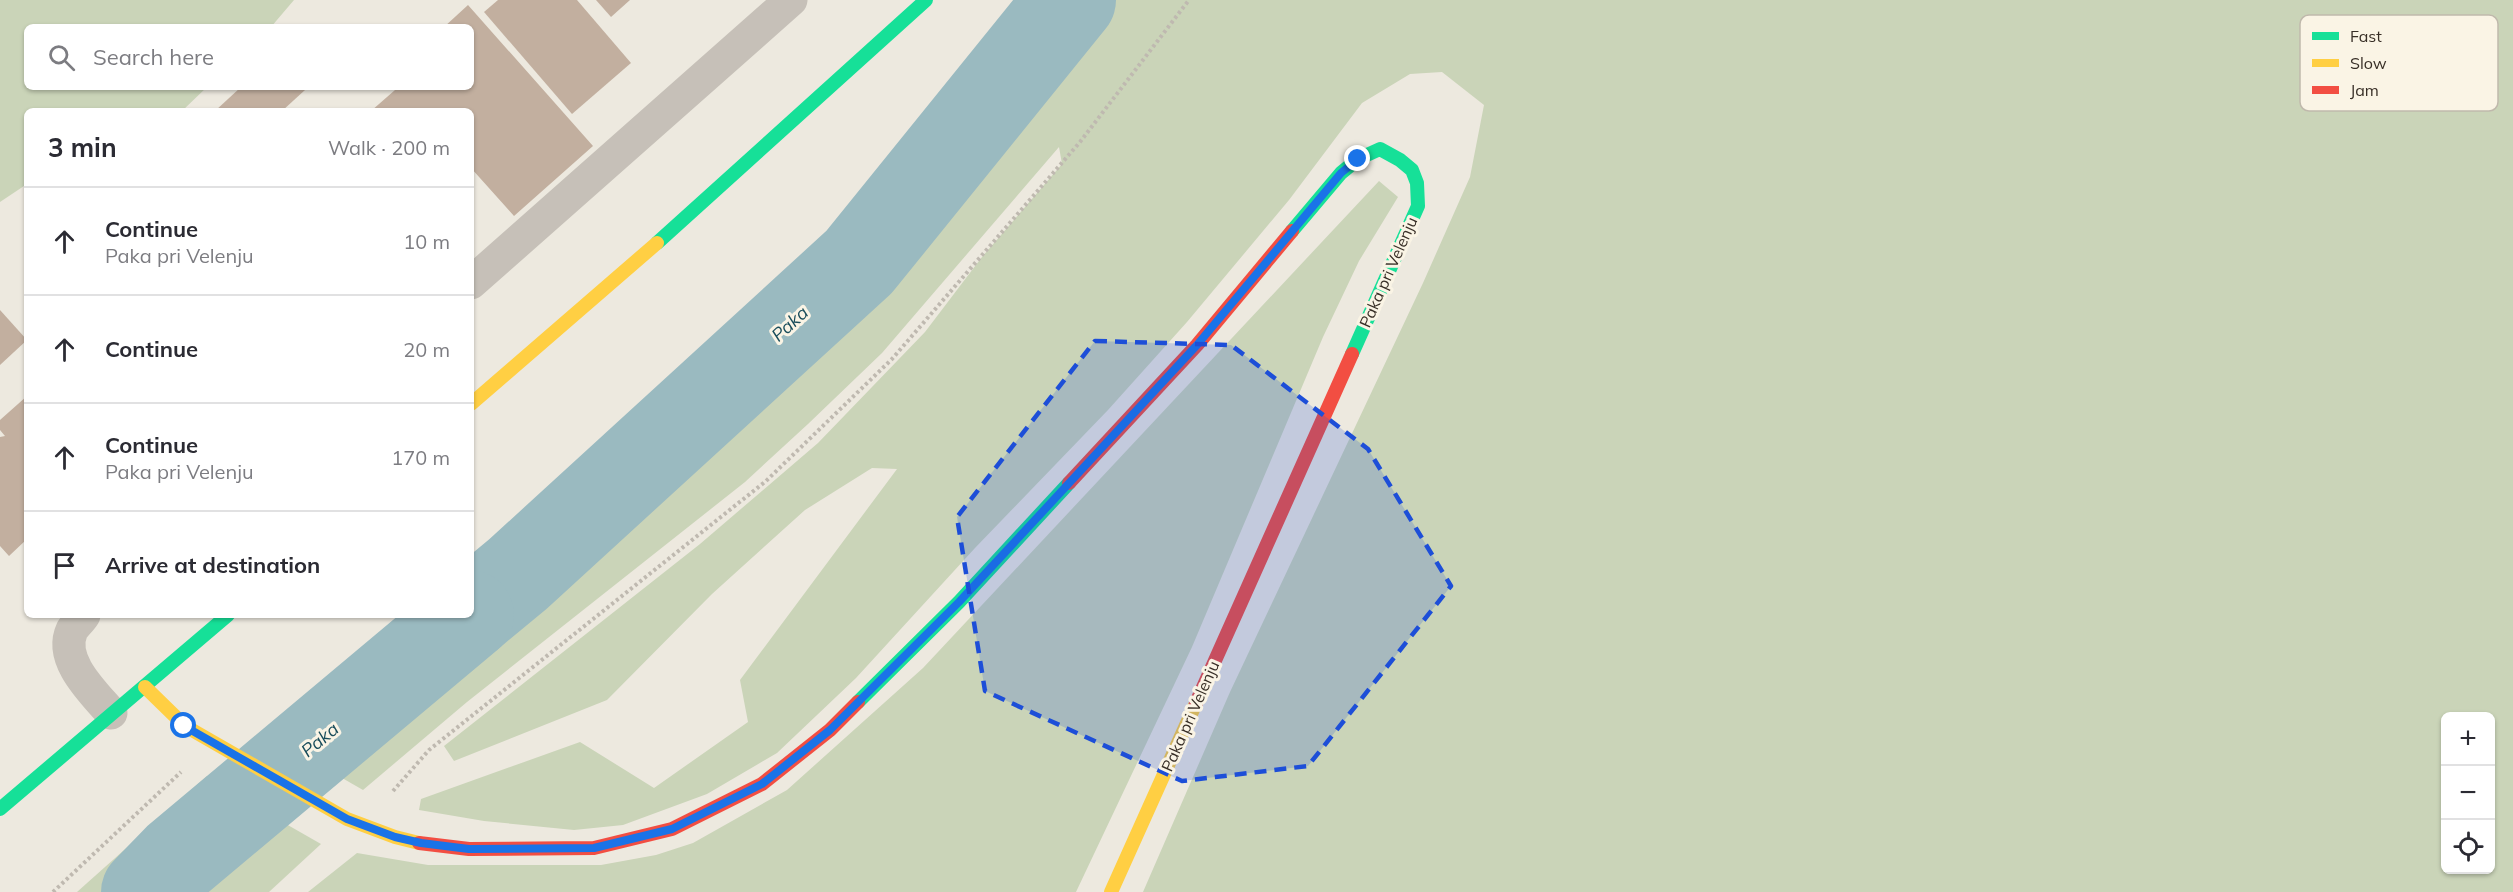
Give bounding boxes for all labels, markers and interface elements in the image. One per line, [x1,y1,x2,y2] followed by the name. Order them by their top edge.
[2300,15,2498,111] legend
[24,24,474,90] search box
[2350,26,2382,46] text: Fast
[45,41,78,74] icon: search
[93,43,214,71] text: Search here
[2350,53,2387,73] text: Slow
[2350,80,2379,100] text: Jam
[48,131,117,164] text: 3 min
[328,135,450,160] text: Walk · 200 m
[1344,145,1370,171] route end
[1355,214,1421,330] street label: Paka pri Velenju
[105,215,198,243] text: Continue
[48,225,81,258] icon: ahead
[403,229,450,254] text: 10 m
[105,243,254,268] text: Paka pri Velenju
[766,301,813,346] water label: Paka
[48,333,81,366] icon: ahead
[105,335,198,363] text: Continue
[403,337,450,362] text: 20 m
[105,431,198,459] text: Continue
[48,441,81,474] icon: ahead
[391,445,450,470] text: 170 m
[105,459,254,484] text: Paka pri Velenju
[48,549,81,582] icon: arrive
[105,551,320,579] text: Arrive at destination
[1157,658,1223,774] street label: Paka pri Velenju
[170,712,196,738] route start
[2441,712,2495,874] map controls
[2441,712,2495,766] button: +
[296,717,343,762] water label: Paka
[2441,766,2495,820] button: −
[2441,820,2495,874] button: locate

